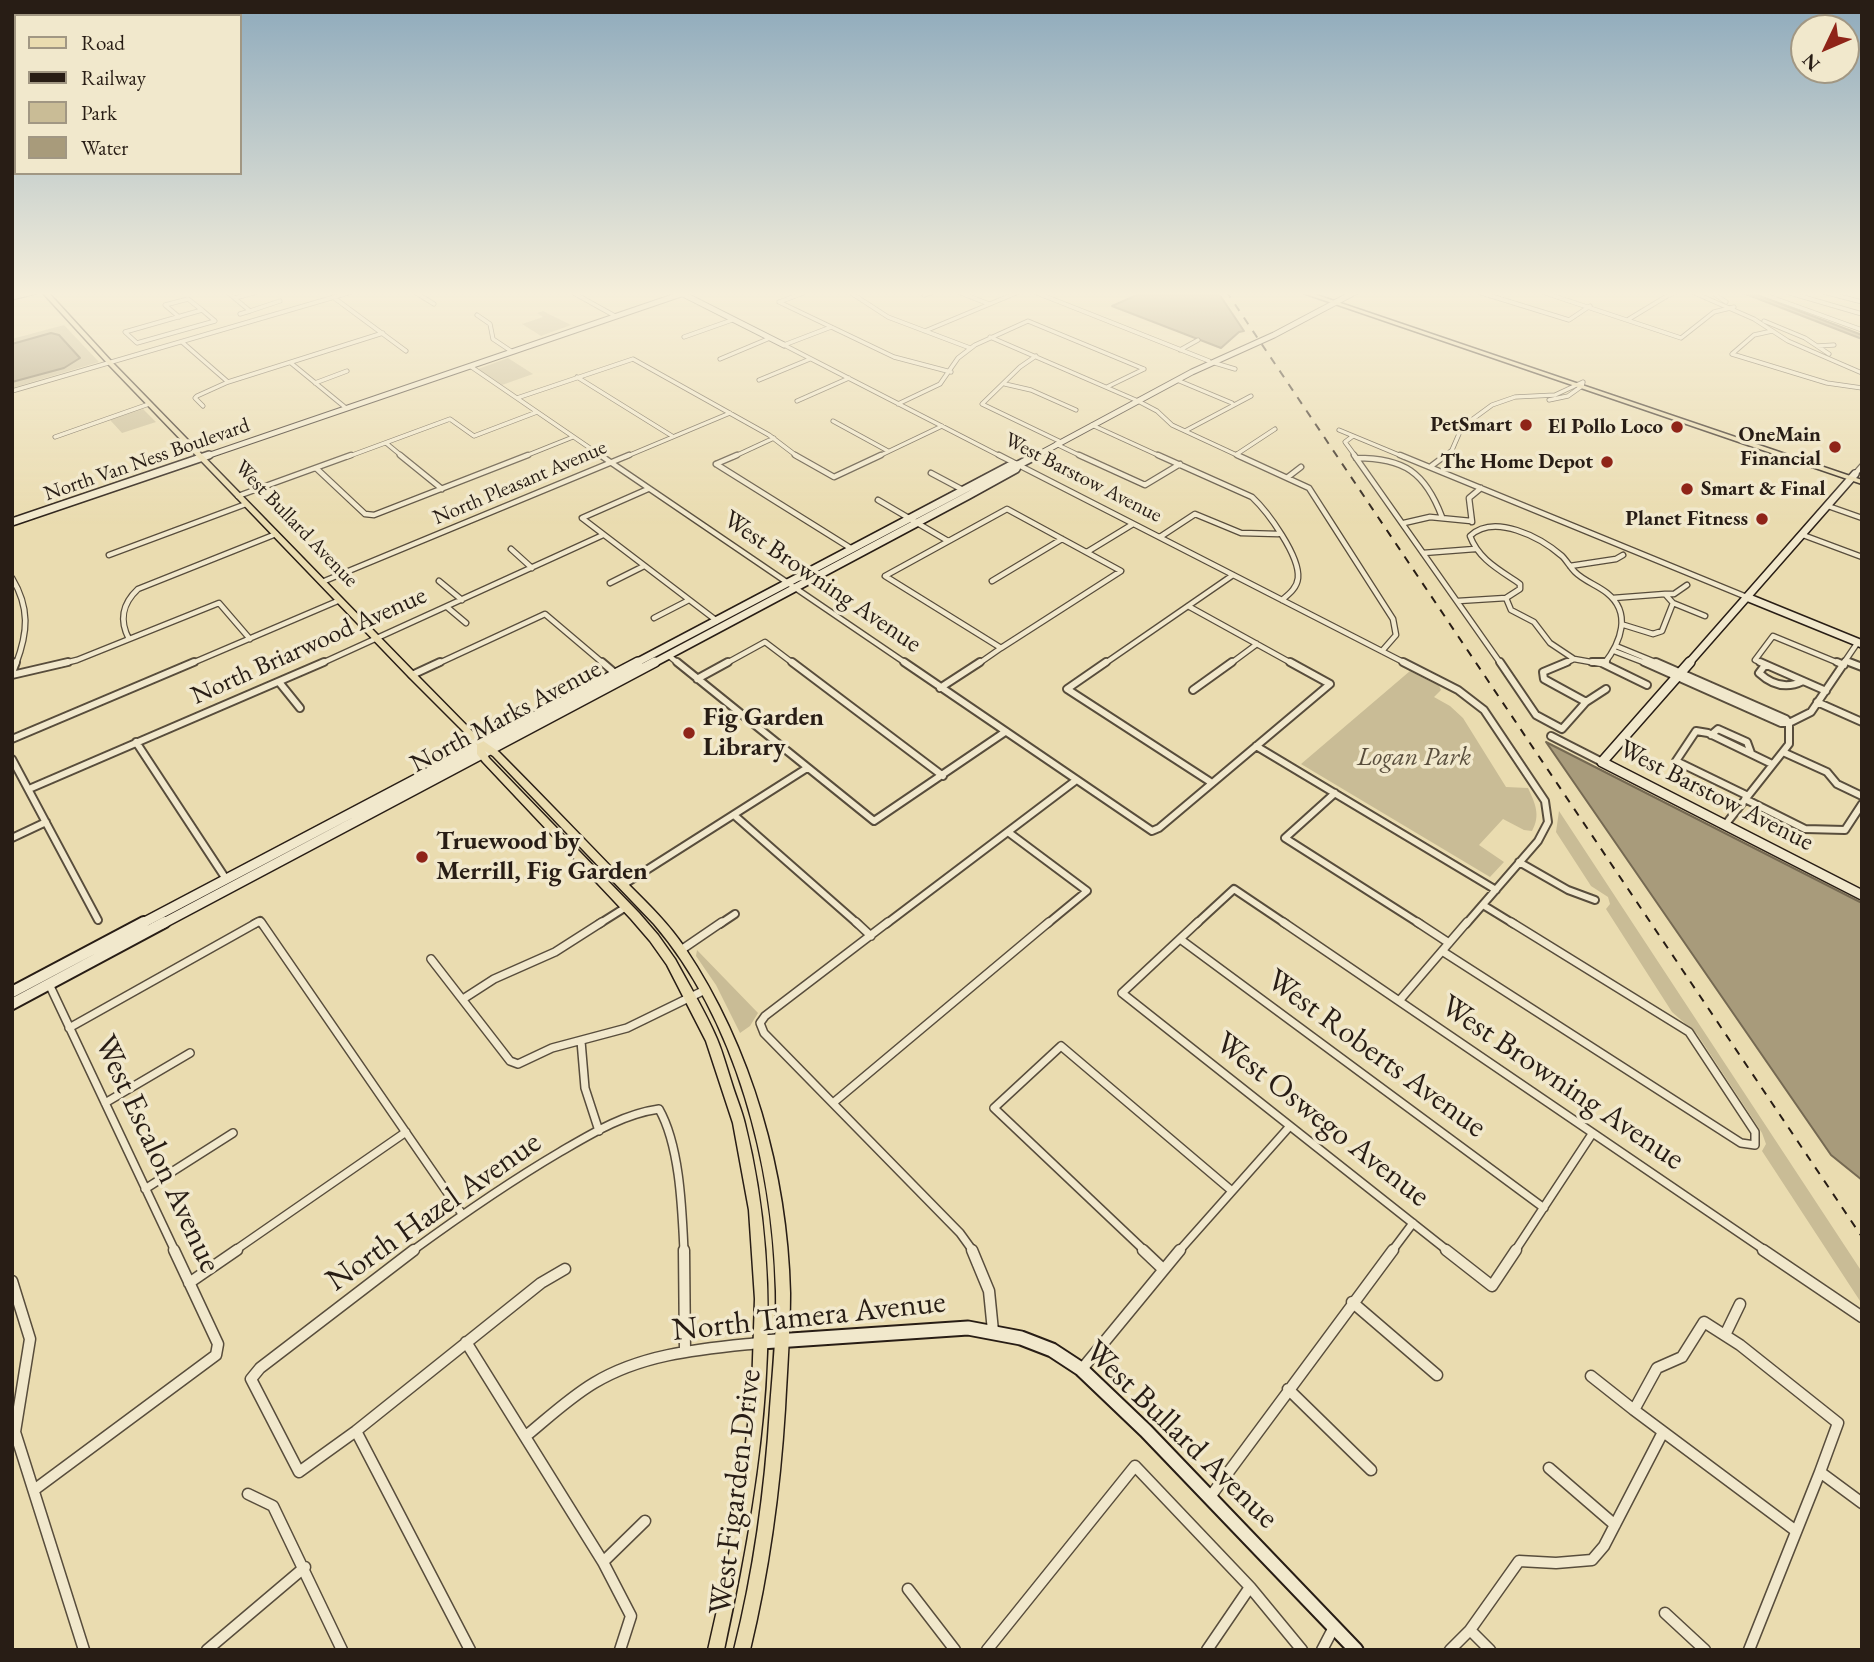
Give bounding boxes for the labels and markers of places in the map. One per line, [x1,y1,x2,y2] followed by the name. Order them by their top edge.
[1430,412,1512,438] place label: PetSmart
[1548,414,1663,440] place label: El Pollo Loco
[1518,417,1534,433] marker: PetSmart
[1669,419,1685,435] marker: El Pollo Loco
[1739,422,1821,472] place label: OneMain Financial
[1827,439,1843,455] marker: OneMain Financial
[1440,449,1593,475] place label: The Home Depot
[1599,454,1615,470] marker: The Home Depot
[1701,476,1826,502] place label: Smart & Final
[1679,481,1695,497] marker: Smart & Final
[1625,506,1748,532] place label: Planet Fitness
[1754,511,1770,527] marker: Planet Fitness
[703,702,824,764] place label: Fig Garden Library
[681,725,697,741] marker: Fig Garden Library
[436,826,648,888] place label: Truewood by Merrill, Fig Garden
[414,849,430,865] marker: Truewood by Merrill, Fig Garden

